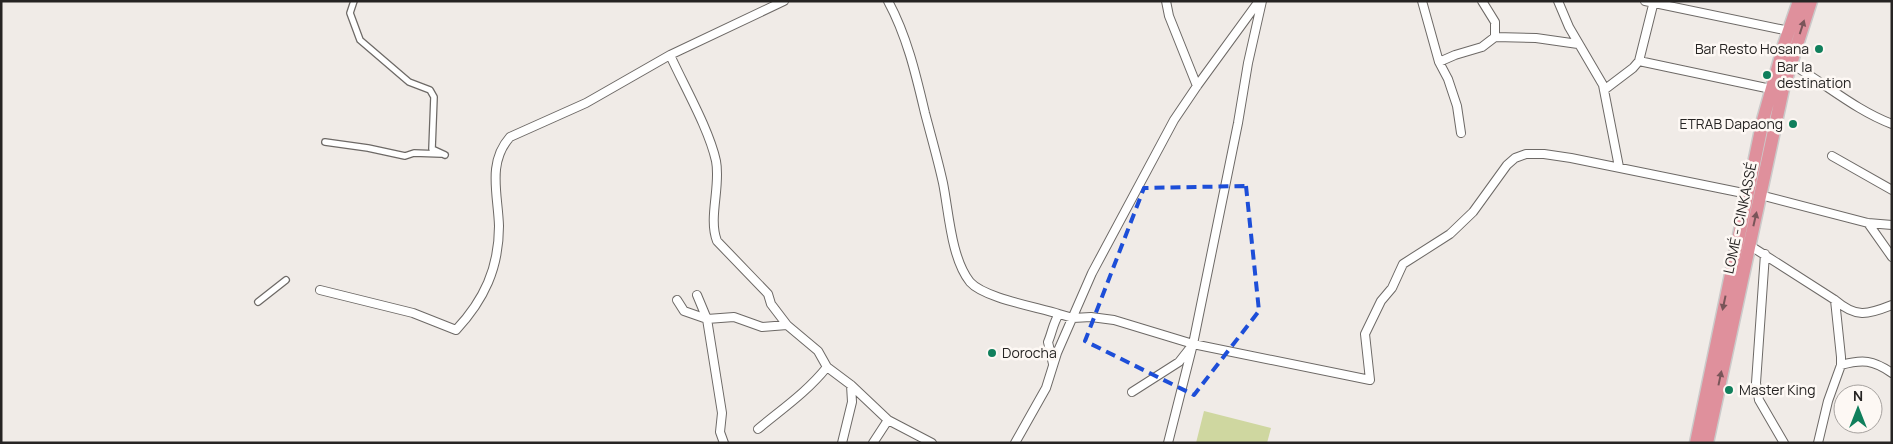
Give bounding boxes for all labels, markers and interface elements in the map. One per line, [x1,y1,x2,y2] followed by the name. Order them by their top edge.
[1799,20,1806,35] one-way arrow
[1695,39,1809,58] place label: Bar Resto Hosana
[1813,43,1825,55] marker: Bar Resto Hosana
[1777,57,1851,92] place label: Bar la destination
[1761,69,1773,81] marker: Bar la destination
[1679,114,1783,133] place label: ETRAB Dapaong
[1787,118,1799,130] marker: ETRAB Dapaong
[1718,160,1761,275] street label: LOMÉ - CINKASSÉ
[1751,211,1759,227] one-way arrow
[1720,295,1728,311] one-way arrow
[1002,343,1057,362] place label: Dorocha
[986,347,998,359] marker: Dorocha
[1717,369,1725,385] one-way arrow
[1739,380,1815,399] place label: Master King
[1723,384,1735,396] marker: Master King
[1833,384,1883,434] north arrow
[1853,386,1863,405] text: N

